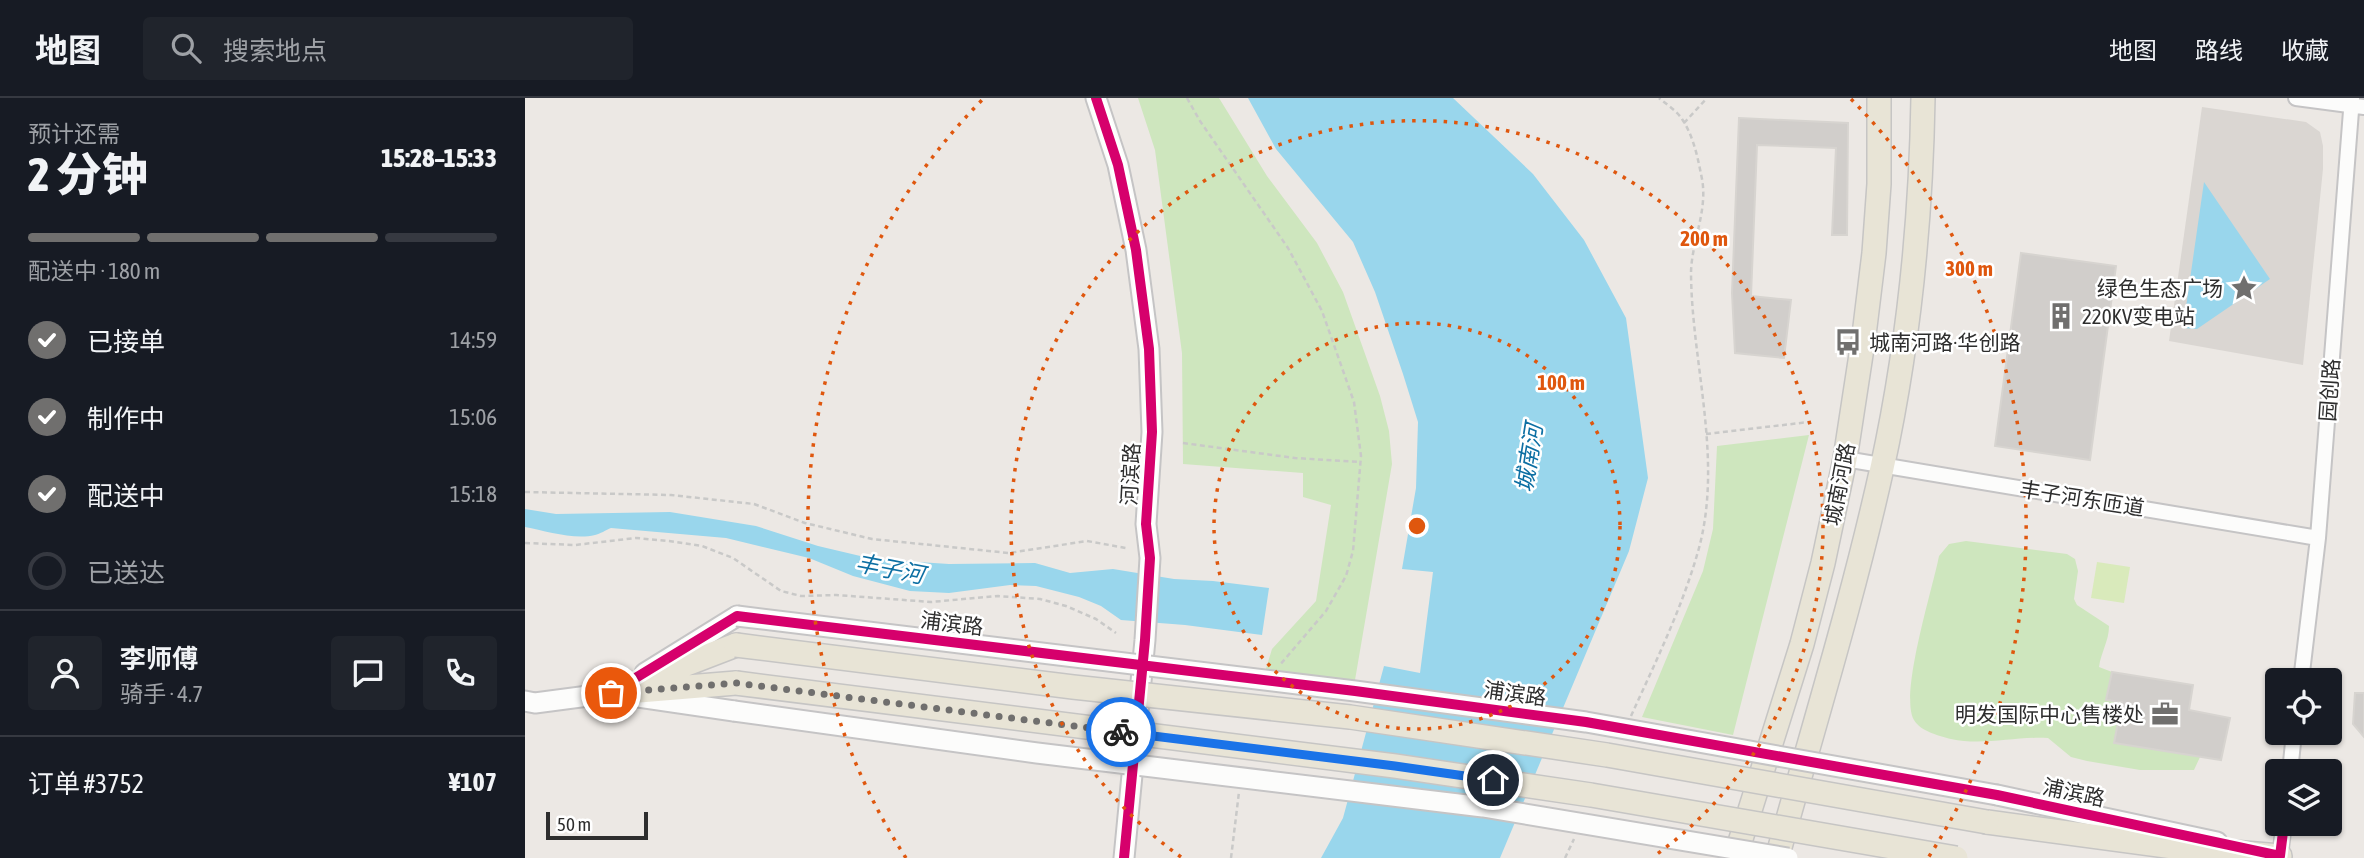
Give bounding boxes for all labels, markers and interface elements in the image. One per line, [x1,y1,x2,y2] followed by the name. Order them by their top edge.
[143,17,633,80] search box
[167,29,205,67] icon: search
[35,31,101,69] text: 地图
[223,36,327,66] text: 搜索地点
[2109,37,2157,64] text: 地图
[2195,37,2243,64] text: 路线
[2281,37,2329,64] text: 收藏
[28,121,120,147] text: 预计还需
[381,143,497,173] text: 15:28–15:33
[28,148,148,201] text: 2 分钟
[1680,226,1728,250] text: 200 m
[1945,256,1993,280] text: 300 m
[28,258,160,284] text: 配送中 · 180 m
[2229,273,2259,303] place icon: 绿色生态广场
[2097,276,2223,300] place label: 绿色生态广场
[2046,301,2076,331] building icon: 220KV变电站
[2082,304,2195,328] place label: 220KV变电站
[28,321,66,359] icon: check
[87,327,165,357] text: 已接单
[450,327,497,353] text: 14:59
[1833,327,1863,357] bus stop icon: 城南河路·华创路
[1869,330,2021,354] place label: 城南河路·华创路
[2315,358,2343,422] street label: 园创路
[1537,370,1585,394] text: 100 m
[28,398,66,436] icon: check
[87,404,165,434] text: 制作中
[449,404,497,430] text: 15:06
[1511,418,1548,494] water label: 城南河
[1819,440,1859,528] street label: 城南河路
[1116,442,1144,506] street label: 河滨路
[28,475,66,513] icon: check
[2018,476,2146,520] street label: 丰子河东匝道
[87,481,165,511] text: 配送中
[450,481,497,507] text: 15:18
[1405,514,1429,538] centre of rings
[854,550,930,589] water label: 丰子河
[87,558,165,588] text: 已送达
[919,607,985,639] street label: 浦滨路
[28,636,102,710] button: person
[331,636,405,710] button: chat
[423,636,497,710] button: phone
[120,644,198,674] text: 李师傅
[581,663,641,723] pin
[2265,668,2342,836] map controls
[2265,668,2342,745] button: locate
[592,674,630,712] icon: bag
[1482,677,1548,709] street label: 浦滨路
[120,681,203,707] text: 骑手 · 4.7
[1086,697,1156,767] courier
[2150,699,2180,729] office icon: 明发国际中心售楼处
[1955,702,2144,726] place label: 明发国际中心售楼处
[1102,713,1140,751] icon: bike
[1463,750,1523,810] pin
[2265,759,2342,836] button: layers
[1474,761,1512,799] icon: home
[449,767,497,797] text: ¥107
[28,769,144,799] text: 订单 #3752
[2041,774,2107,810] street label: 浦滨路
[546,809,647,841] scale bar
[557,813,591,835] text: 50 m

